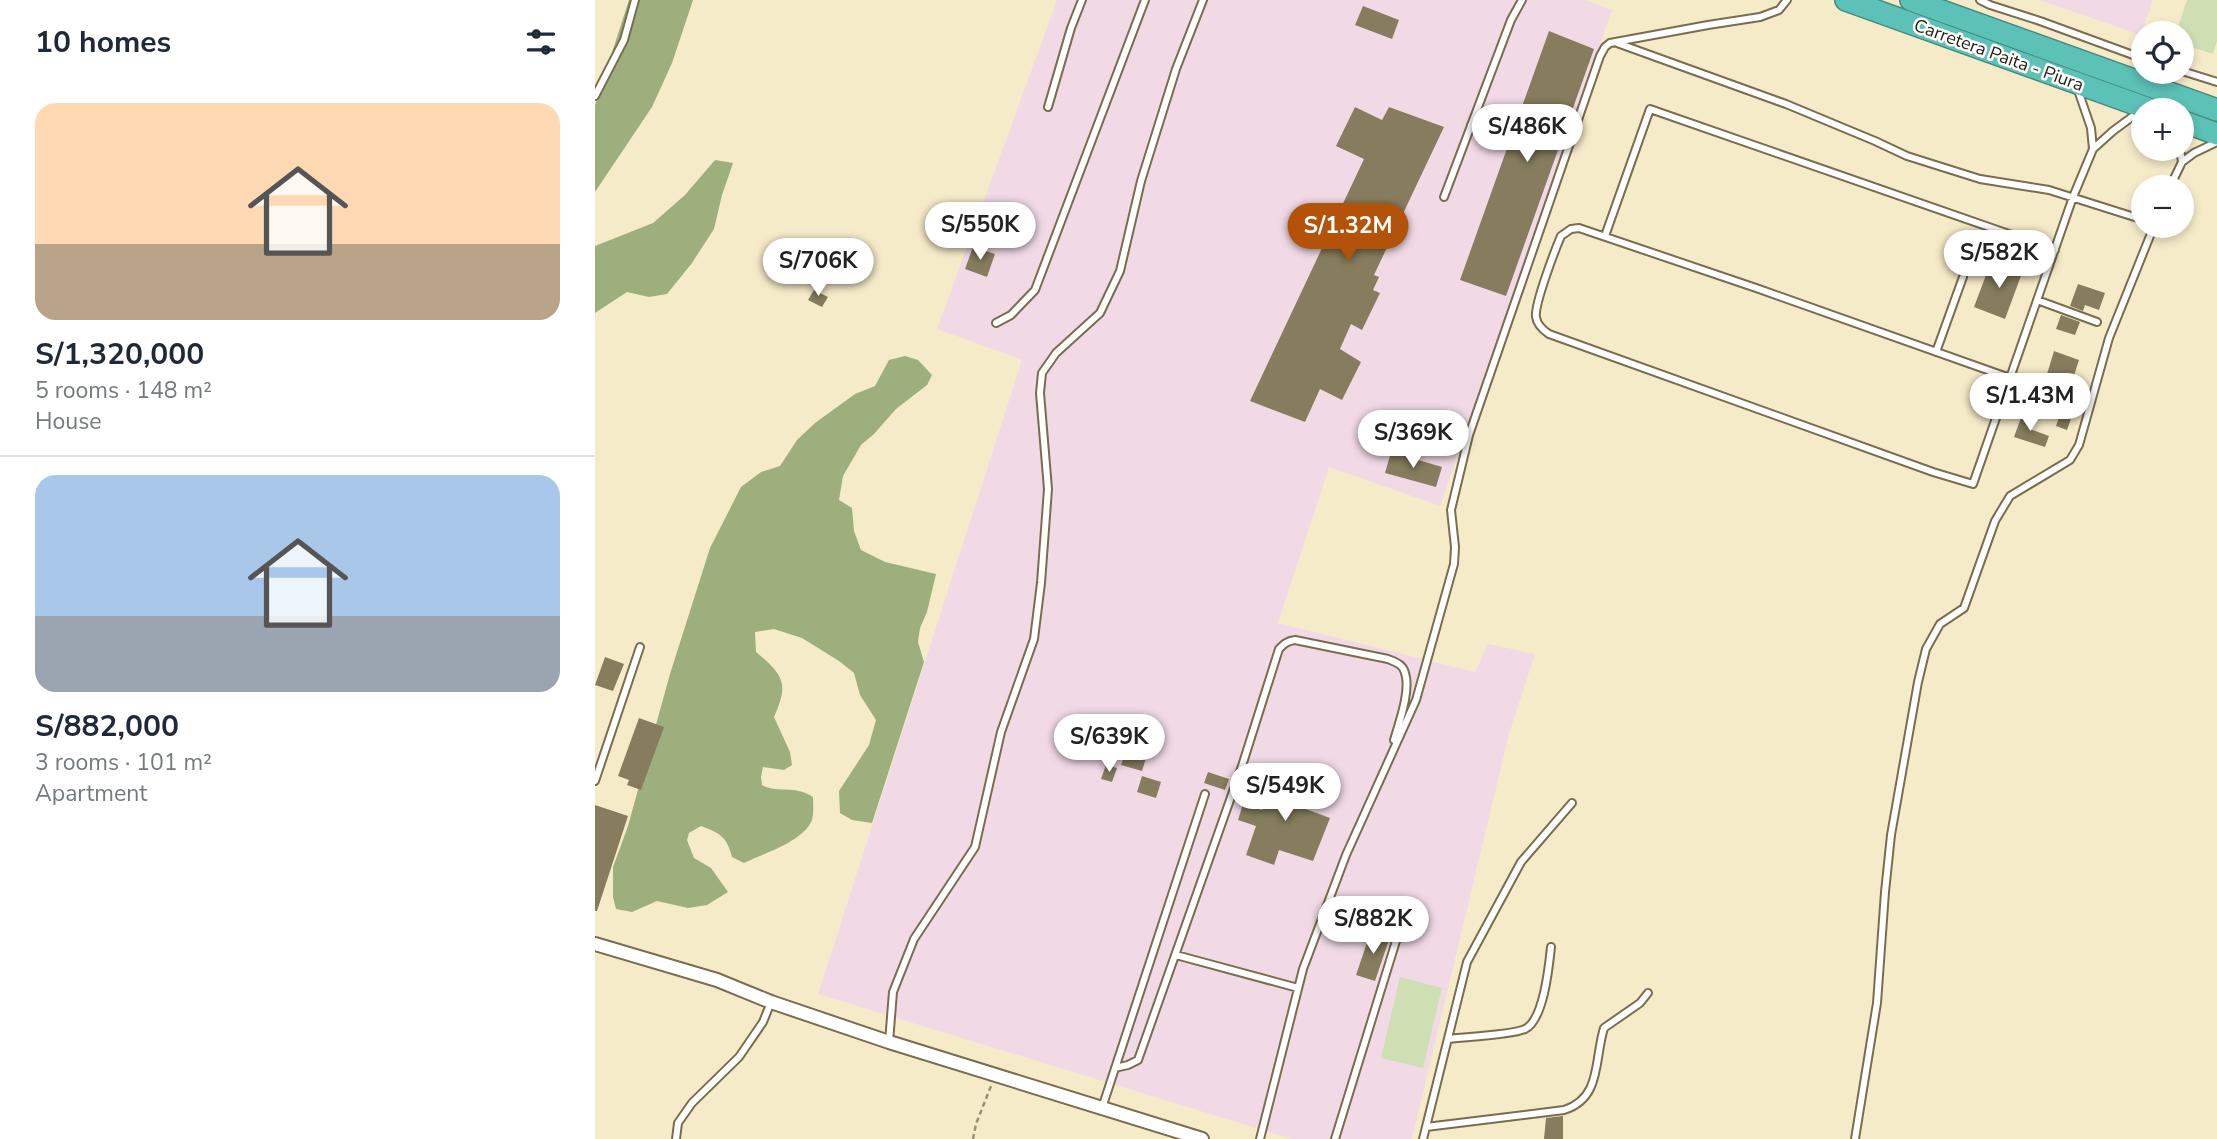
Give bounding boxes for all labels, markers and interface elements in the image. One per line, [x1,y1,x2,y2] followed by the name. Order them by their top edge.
[1911,13,2087,97] street label: Carretera Paita - Piura
[2131,21,2194,238] map controls
[2131,21,2194,84] button: locate
[35,22,171,63] text: 10 homes
[522,23,560,61] icon: filters
[2131,98,2194,161] button: +
[1470,104,1584,164] pin: S/486K
[1488,111,1566,142] text: S/486K
[235,148,361,274] icon: home
[2131,175,2194,238] button: −
[923,202,1037,262] pin: S/550K
[1283,204,1413,263] pin: S/1.32M
[941,209,1019,240] text: S/550K
[1304,210,1392,241] text: S/1.32M
[1942,230,2056,290] pin: S/582K
[1960,237,2038,268] text: S/582K
[761,238,875,298] pin: S/706K
[779,245,857,276] text: S/706K
[35,334,204,375] text: S/1,320,000
[1965,374,2095,433] pin: S/1.43M
[35,375,212,406] text: 5 rooms · 148 m²
[1986,380,2074,411] text: S/1.43M
[35,406,102,437] text: House
[1356,410,1470,470] pin: S/369K
[1374,417,1452,448] text: S/369K
[235,520,361,646] icon: home
[35,706,179,747] text: S/882,000
[1052,714,1166,774] pin: S/639K
[1070,721,1148,752] text: S/639K
[35,747,212,778] text: 3 rooms · 101 m²
[1228,764,1342,823] pin: S/549K
[1246,770,1324,801] text: S/549K
[35,778,147,809] text: Apartment
[1316,897,1430,956] pin: S/882K
[1334,903,1412,934] text: S/882K

